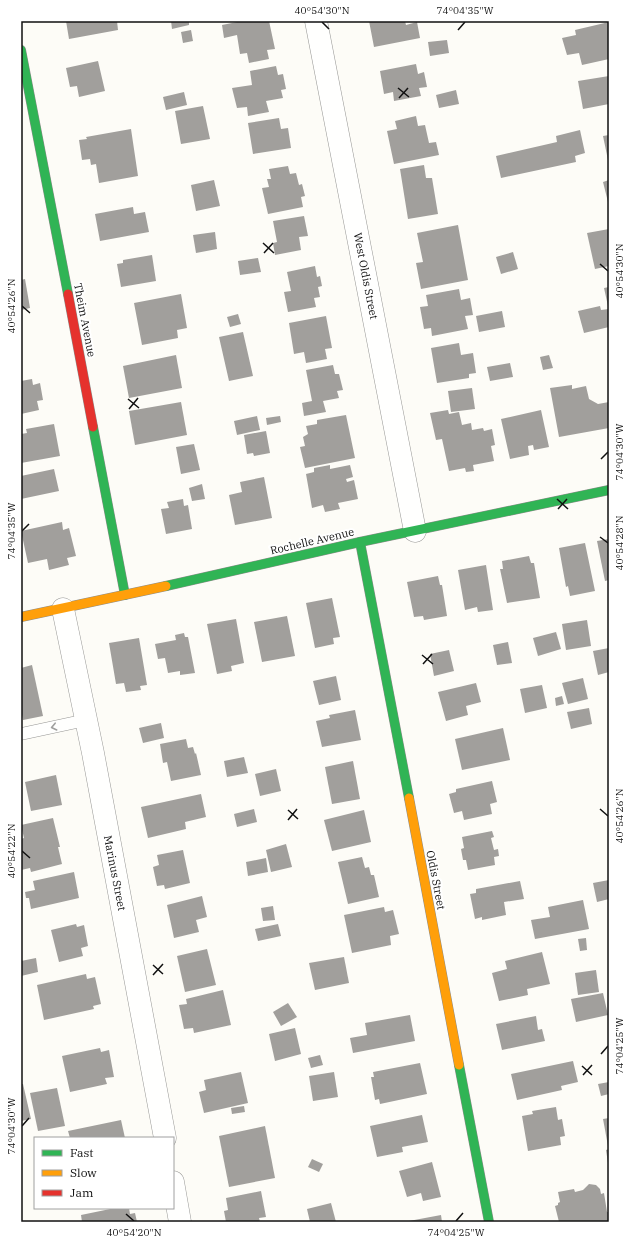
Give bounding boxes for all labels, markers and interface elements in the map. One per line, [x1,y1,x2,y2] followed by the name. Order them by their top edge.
[295,4,350,17] text: 40°54'30"N
[436,4,494,17] text: 74°04'35"W
[351,232,381,321] street label: West Oldis Street
[613,243,626,299] text: 40°54'30"N
[5,278,18,334] text: 40°54'26"N
[71,282,99,358] street label: Theim Avenue
[613,423,626,481] text: 74°04'30"W
[5,502,18,560] text: 74°04'35"W
[613,515,626,571] text: 40°54'28"N
[269,525,355,557] street label: Rochelle Avenue
[50,723,57,731] one-way arrow
[613,788,626,844] text: 40°54'26"N
[5,823,18,879] text: 40°54'22"N
[101,834,129,912] street label: Marinus Street
[423,849,449,911] street label: Oldis Street
[613,1017,626,1075] text: 74°04'25"W
[5,1097,18,1155] text: 74°04'30"W
[34,1137,174,1209] legend
[70,1145,94,1160] text: Fast
[70,1165,97,1180] text: Slow
[70,1185,94,1200] text: Jam
[107,1226,162,1239] text: 40°54'20"N
[427,1226,485,1239] text: 74°04'25"W

